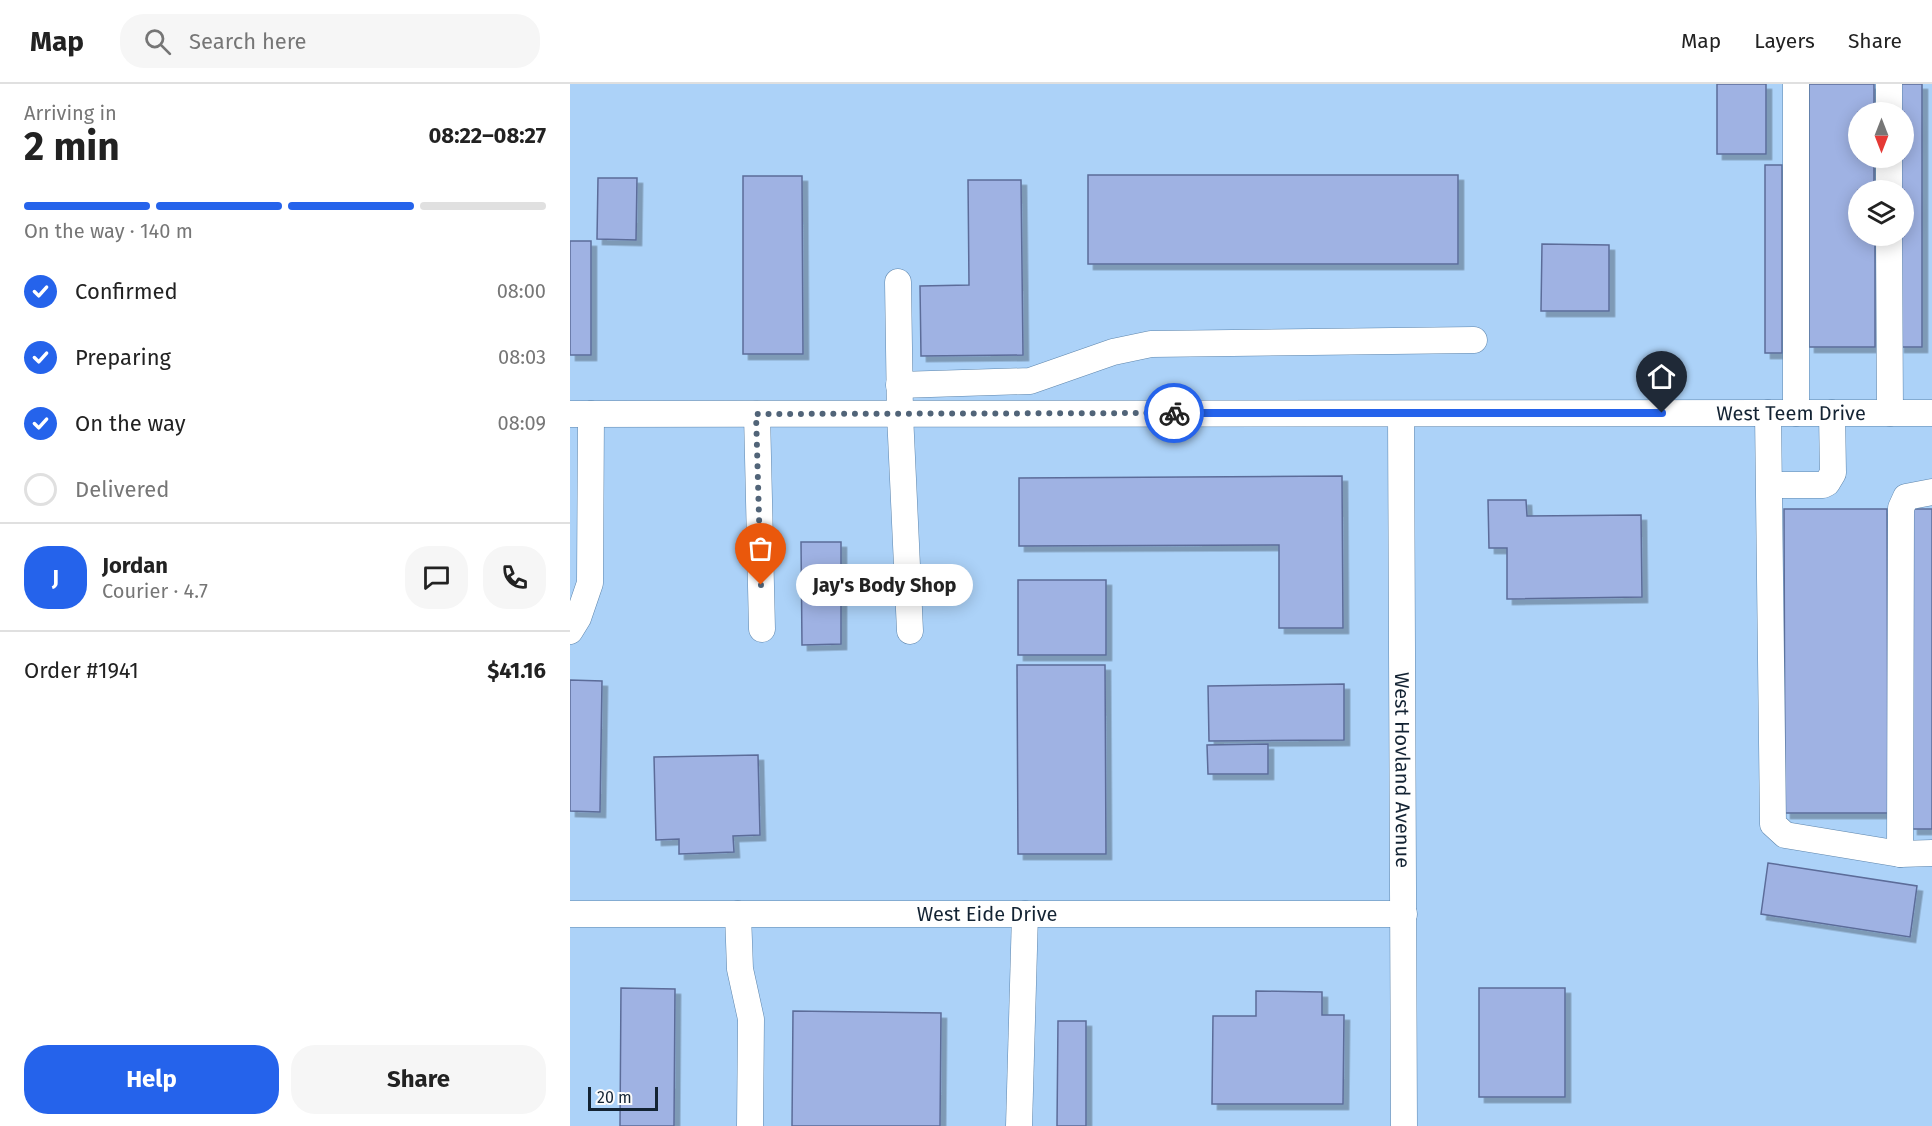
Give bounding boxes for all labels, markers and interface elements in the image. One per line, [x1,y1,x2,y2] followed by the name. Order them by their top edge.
[120,14,540,68] search box
[30,25,84,58] text: Map
[141,25,174,58] icon: search
[189,28,307,55] text: Search here
[1681,28,1721,54] text: Map
[1754,28,1815,54] text: Layers
[1848,28,1902,54] text: Share
[24,101,117,125] text: Arriving in
[1848,102,1914,168] north arrow
[1848,102,1914,246] map controls
[428,122,546,149] text: 08:22–08:27
[24,124,120,170] text: 2 min
[1848,180,1914,246] button: layers
[24,219,193,243] text: On the way · 140 m
[24,275,57,308] icon: check
[75,278,178,305] text: Confirmed
[497,279,546,303] text: 08:00
[24,341,57,374] icon: check
[75,344,171,371] text: Preparing
[498,345,546,369] text: 08:03
[1636,351,1687,413] pin
[1645,360,1678,393] icon: home
[1144,383,1204,443] courier
[1158,397,1191,430] icon: bike
[1716,401,1866,425] street label: West Teem Drive
[24,407,57,440] icon: check
[75,410,186,437] text: On the way
[498,411,546,435] text: 08:09
[75,476,170,503] text: Delivered
[735,523,786,585] pin
[744,532,777,565] icon: bag
[405,546,468,609] button: chat
[483,546,546,609] button: phone
[102,552,168,579] text: Jordan
[52,564,59,591] text: J
[797,564,974,606] callout: Jay's Body Shop
[812,573,957,597] text: Jay's Body Shop
[102,579,208,603] text: Courier · 4.7
[24,657,139,684] text: Order #1941
[487,657,546,684] text: $41.16
[1390,672,1415,868] street label: West Hovland Avenue
[917,902,1057,926] street label: West Eide Drive
[24,1045,279,1114] button: Help
[291,1045,546,1114] button: Share
[588,1084,658,1112] scale bar
[597,1088,632,1107] text: 20 m

